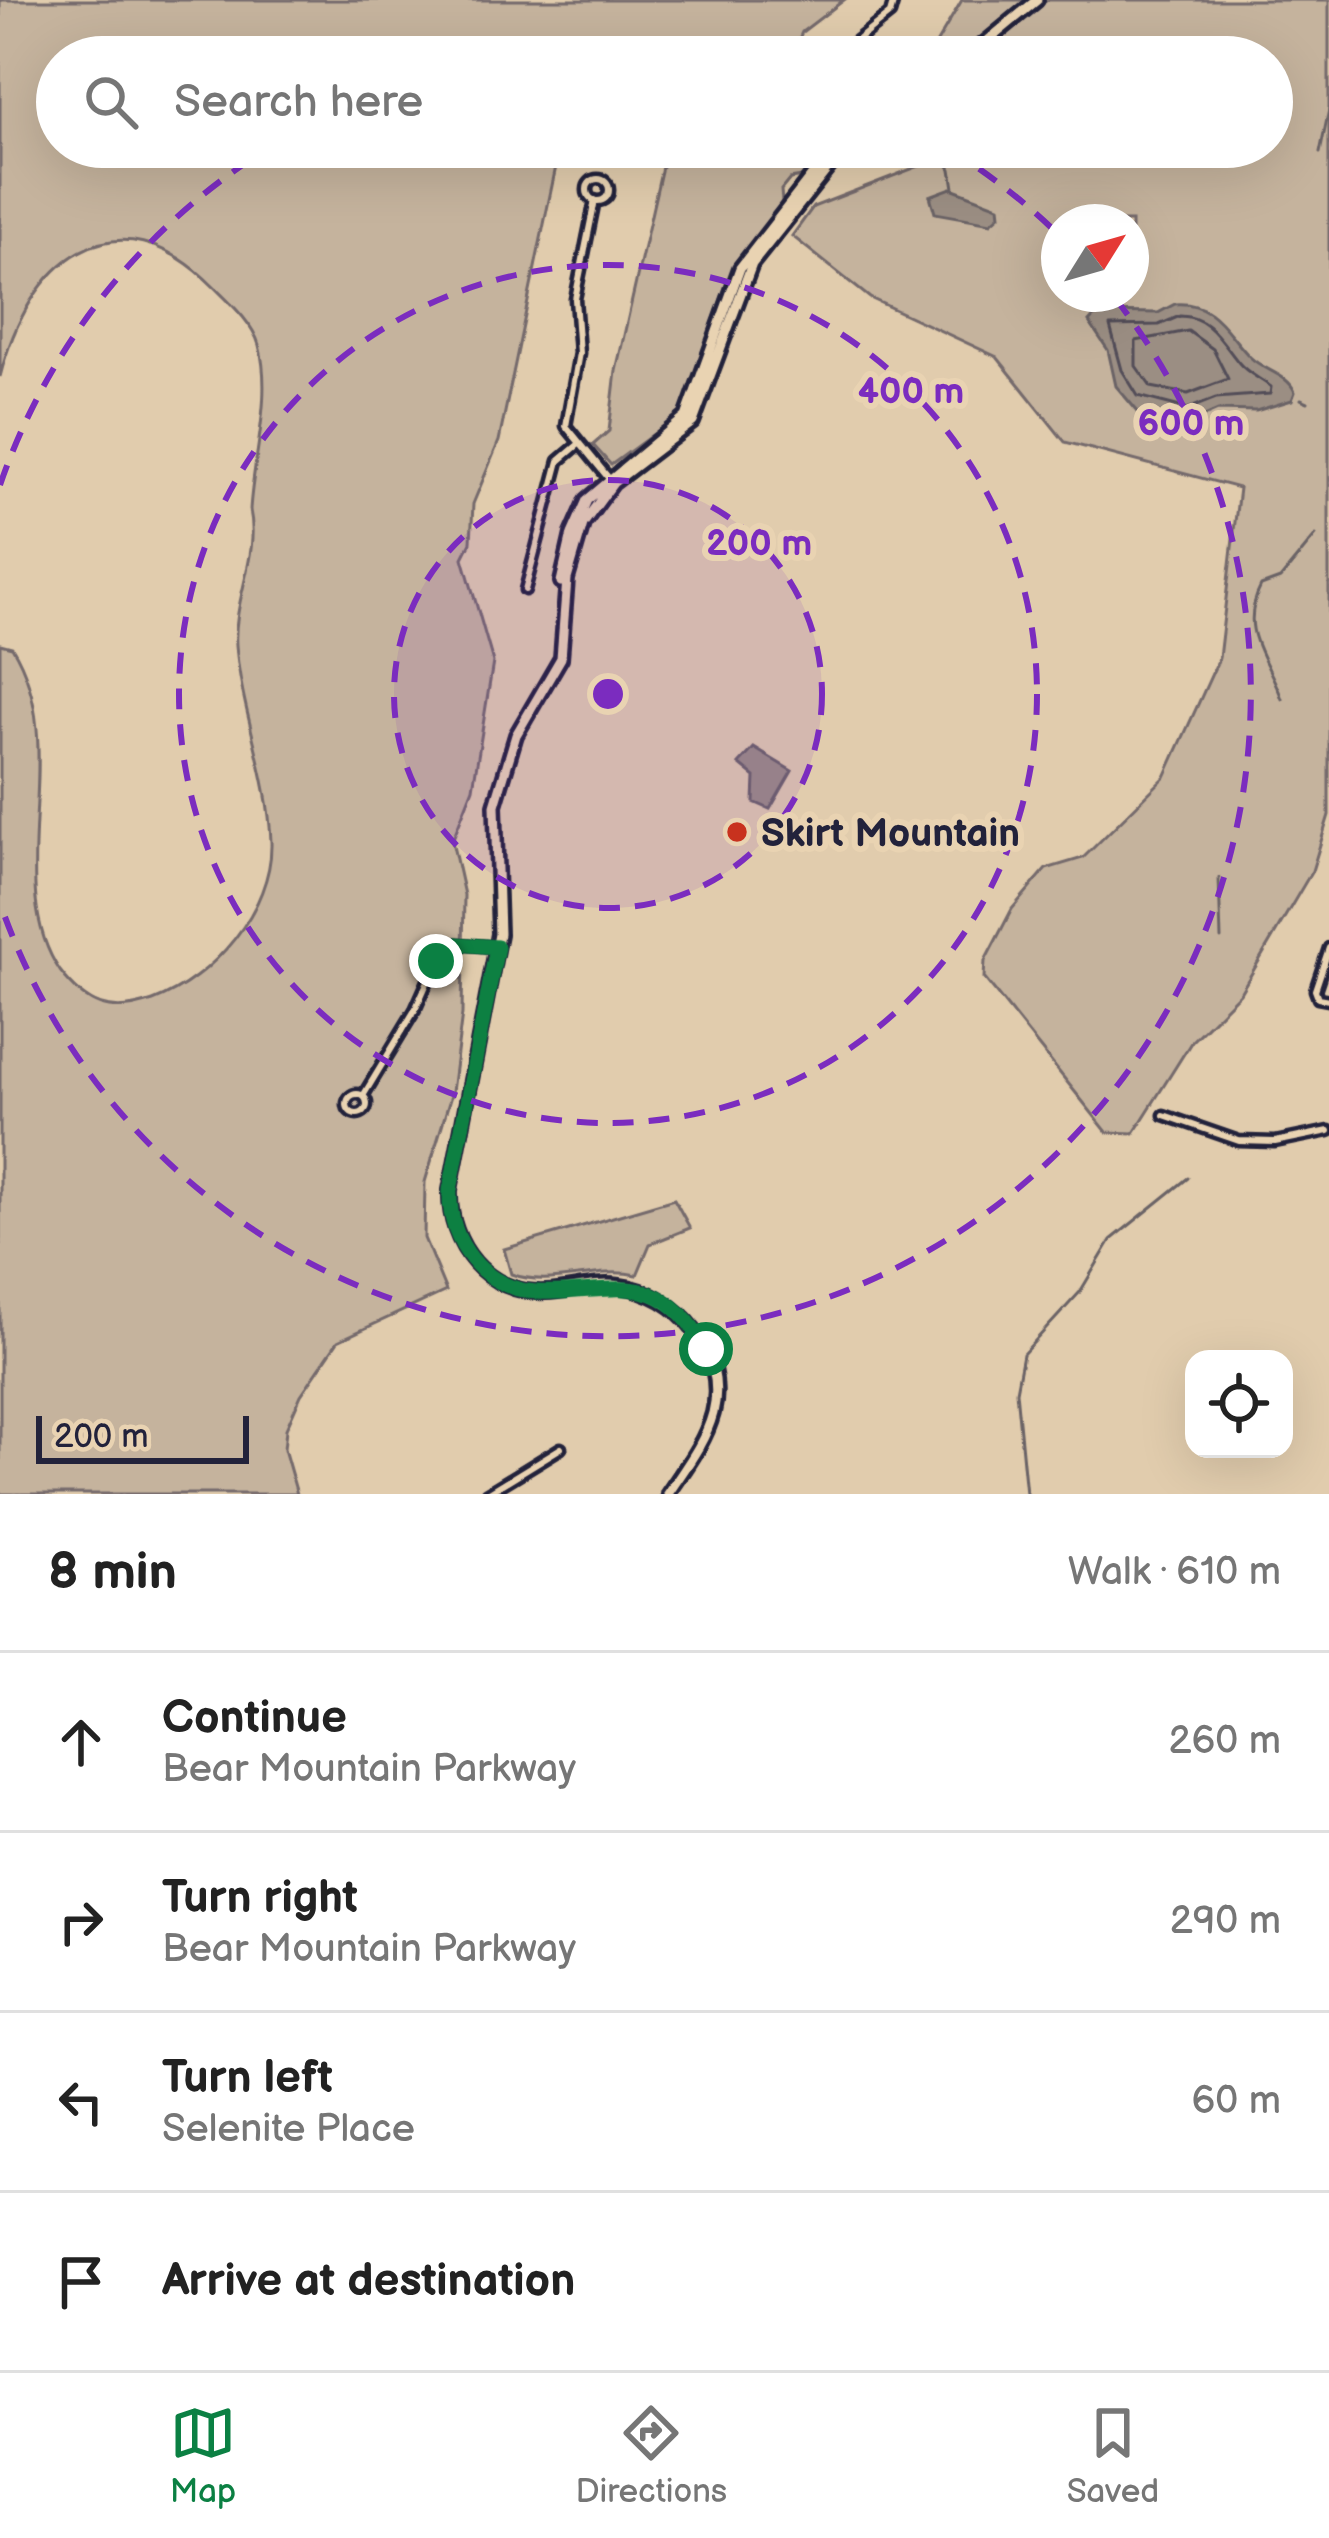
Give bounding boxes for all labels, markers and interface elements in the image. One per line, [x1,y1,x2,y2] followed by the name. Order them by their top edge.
[36,36,1293,168] search box
[78,69,144,135] icon: search
[174,75,423,130] text: Search here
[1041,204,1149,312] north arrow
[858,371,964,414] text: 400 m
[1137,403,1245,446] text: 600 m
[706,523,812,566] text: 200 m
[587,673,629,715] centre of rings
[761,811,1020,858] place label: Skirt Mountain
[724,819,750,845] marker: Skirt Mountain
[409,934,463,988] route end
[679,1322,733,1376] route start
[1185,1350,1293,1458] map controls
[1185,1350,1293,1458] button: locate
[36,1410,249,1463] scale bar
[54,1417,148,1457] text: 200 m
[48,1542,177,1603] text: 8 min
[1068,1549,1281,1596] text: Walk · 610 m
[162,1691,347,1746] text: Continue
[48,1709,114,1775] icon: ahead
[1168,1718,1281,1765] text: 260 m
[162,1746,576,1793] text: Bear Mountain Parkway
[162,1871,358,1926] text: Turn right
[48,1889,114,1955] icon: right
[1170,1898,1281,1945] text: 290 m
[162,1926,576,1973] text: Bear Mountain Parkway
[162,2051,333,2106] text: Turn left
[48,2069,114,2135] icon: left
[1191,2078,1281,2125] text: 60 m
[162,2106,415,2153] text: Selenite Place
[48,2249,114,2315] icon: arrive
[162,2254,575,2309] text: Arrive at destination
[170,2400,236,2512] tab: Map
[575,2400,727,2512] tab: Directions
[1067,2400,1159,2512] tab: Saved

